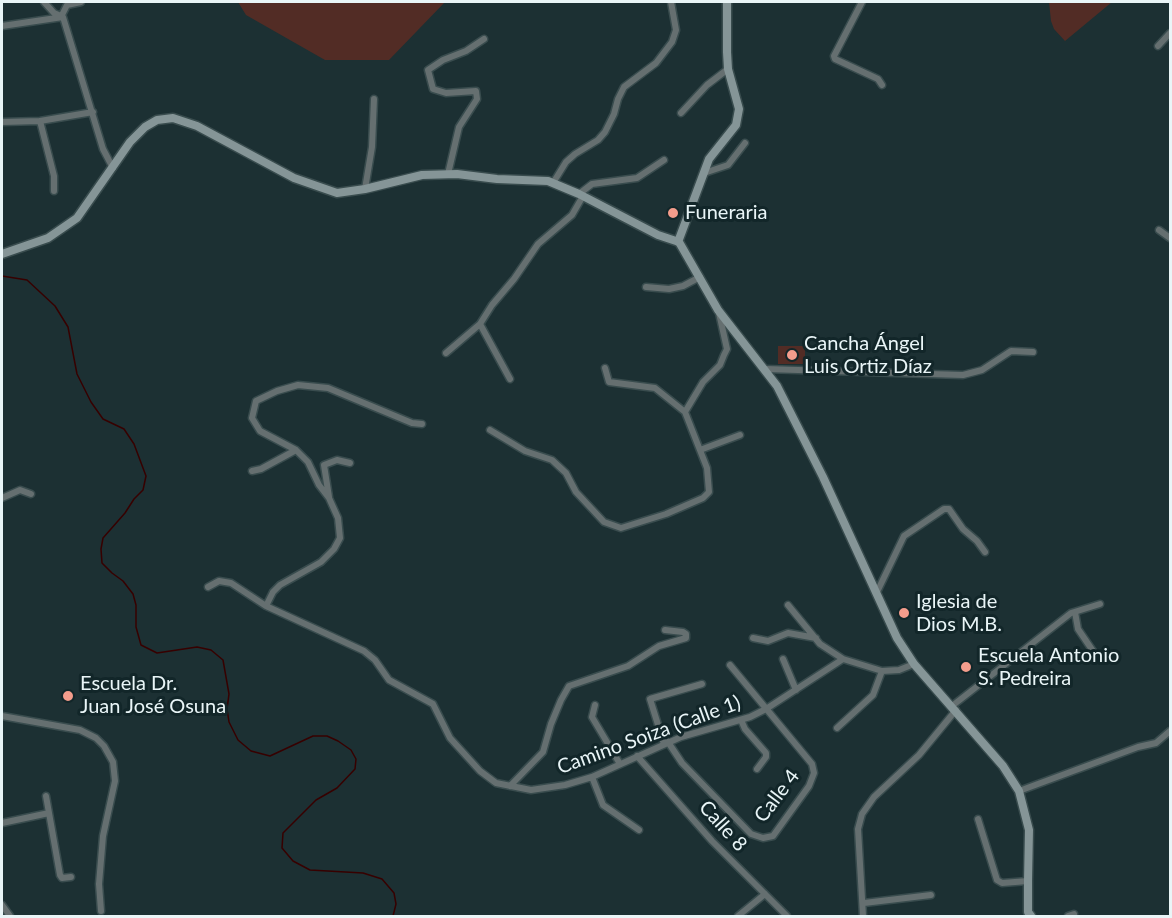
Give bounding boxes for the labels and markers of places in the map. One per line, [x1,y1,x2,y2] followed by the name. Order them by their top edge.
[685,201,768,225] place label: Funeraria
[666,206,680,220] marker: Funeraria
[804,332,932,379] place label: Cancha Ángel Luis Ortiz Díaz
[785,348,799,362] marker: Cancha Ángel Luis Ortiz Díaz
[916,590,1002,637] place label: Iglesia de Dios M.B.
[897,606,911,620] marker: Iglesia de Dios M.B.
[978,644,1119,691] place label: Escuela Antonio S. Pedreira
[959,660,973,674] marker: Escuela Antonio S. Pedreira
[80,672,226,719] place label: Escuela Dr. Juan José Osuna
[61,689,75,703] marker: Escuela Dr. Juan José Osuna

